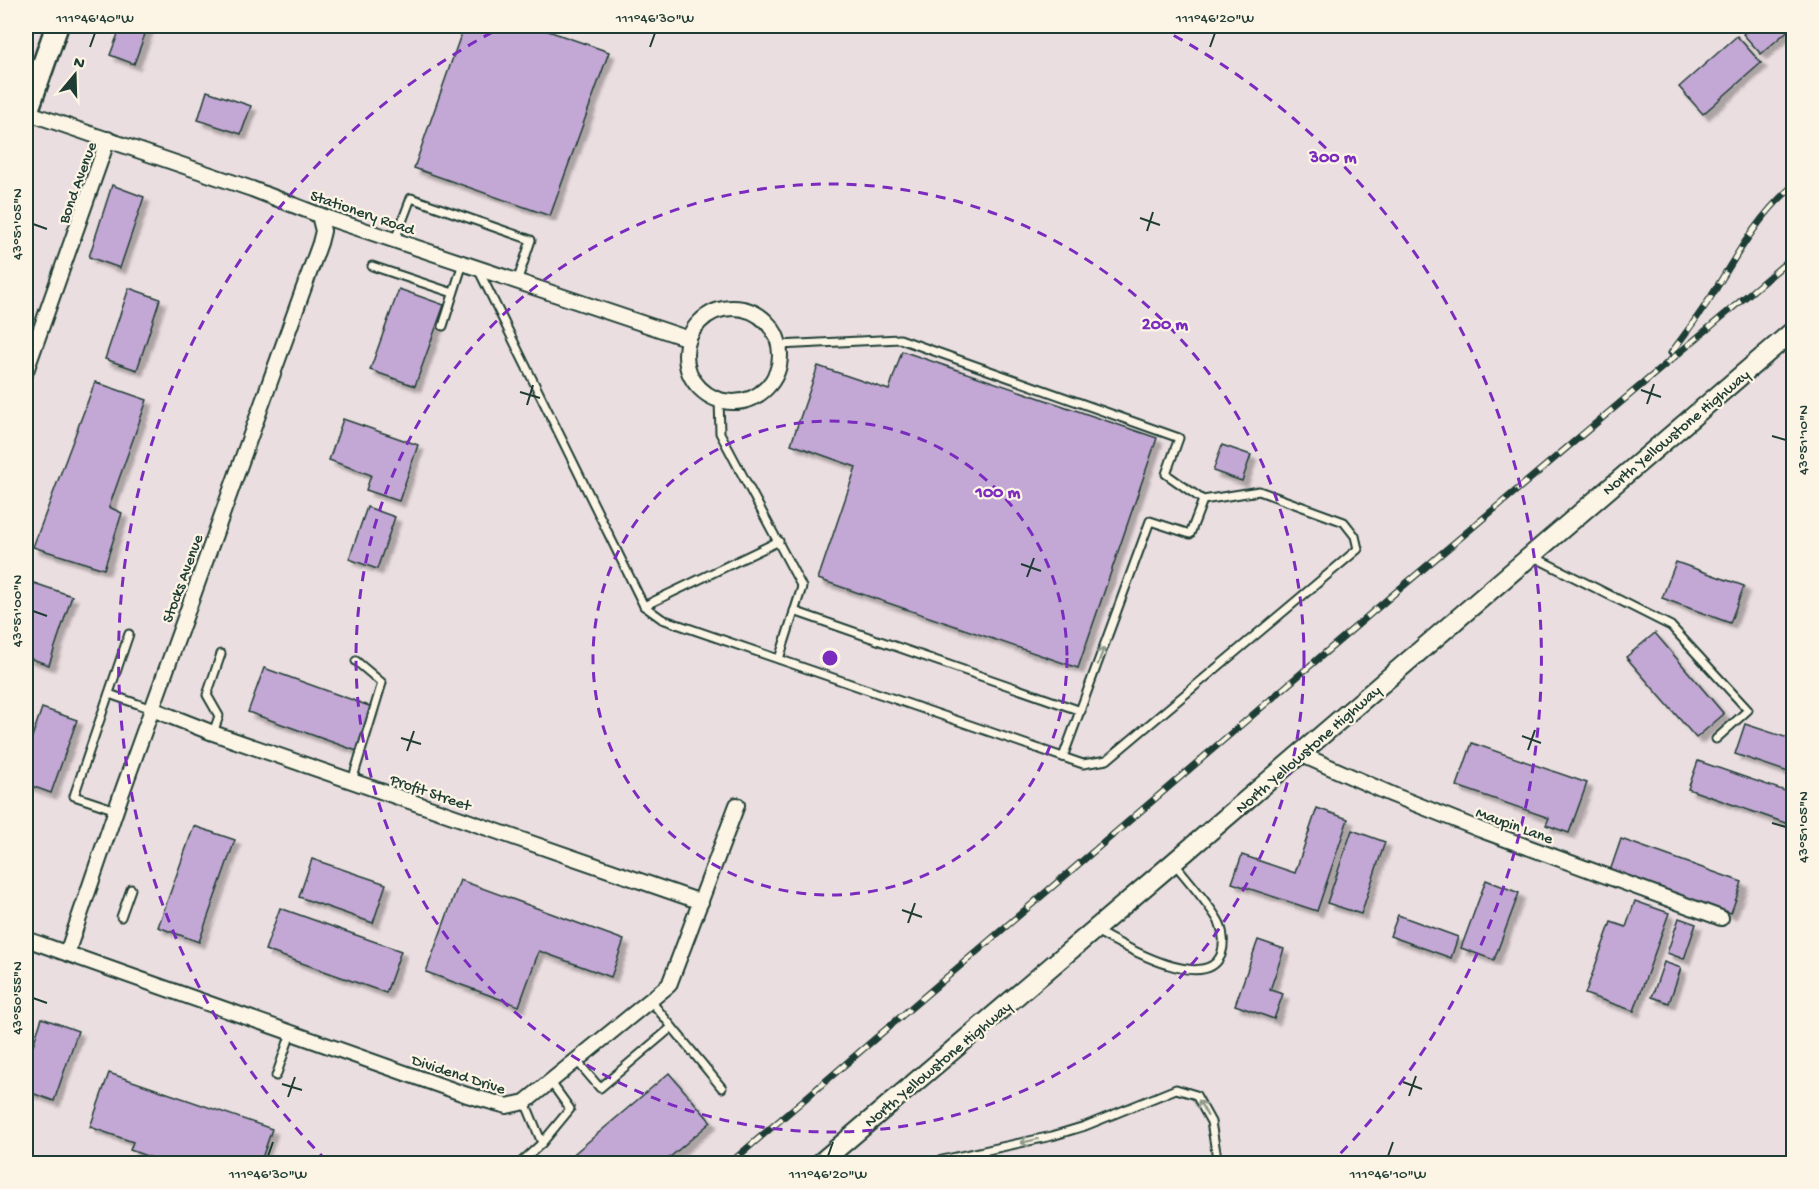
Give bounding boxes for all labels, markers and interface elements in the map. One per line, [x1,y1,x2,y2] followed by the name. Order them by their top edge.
[55,10,134,28] text: 111°46'40"W
[615,10,695,28] text: 111°46'30"W
[1175,10,1254,28] text: 111°46'20"W
[45,45,105,105] north arrow
[71,53,87,75] text: N
[55,139,103,227] street label: Bond Avenue
[1309,148,1357,169] text: 300 m
[9,188,27,260] text: 43°51'05"N
[307,188,418,242] street label: Stationery Road
[1142,315,1188,336] text: 200 m
[1600,366,1755,501] street label: North Yellowstone Highway
[1795,405,1813,475] text: 43°51'10"N
[975,483,1021,504] text: 100 m
[160,532,209,626] street label: Stocks Avenue
[9,575,27,647] text: 43°51'00"N
[1096,647,1107,666] one-way arrow
[820,648,840,668] centre of rings
[1233,682,1386,819] street label: North Yellowstone Highway
[386,771,474,817] street label: Profit Street
[1795,791,1813,863] text: 43°51'05"N
[1473,805,1556,850] street label: Maupin Lane
[9,961,27,1035] text: 43°50'55"N
[862,998,1017,1133] street label: North Yellowstone Highway
[408,1052,508,1101] street label: Dividend Drive
[1197,1099,1208,1117] one-way arrow
[1020,1135,1039,1147] one-way arrow
[228,1166,308,1184] text: 111°46'30"W
[788,1166,867,1184] text: 111°46'20"W
[1349,1166,1427,1184] text: 111°46'10"W

